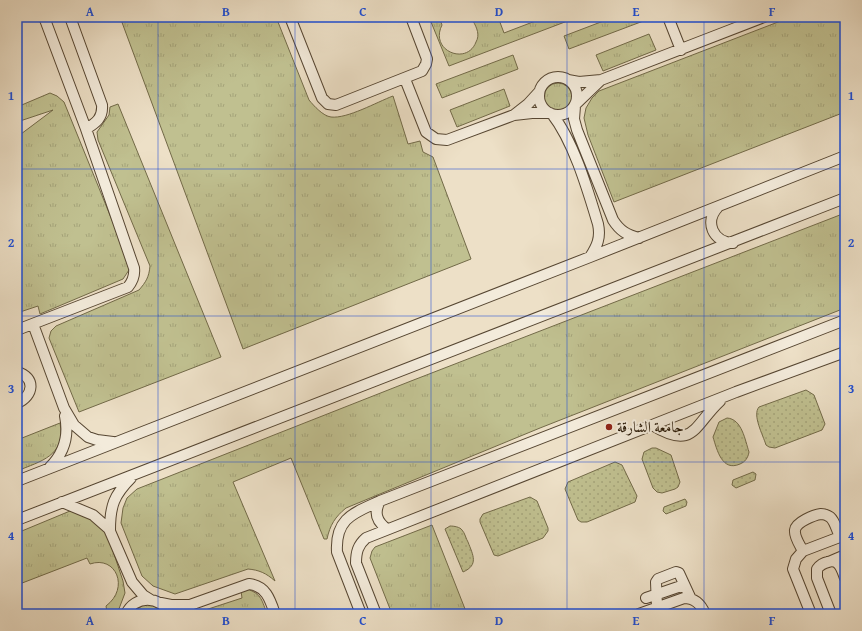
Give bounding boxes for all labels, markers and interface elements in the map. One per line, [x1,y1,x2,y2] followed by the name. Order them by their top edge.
[86,2,95,21] text: A
[222,2,230,21] text: B
[359,2,367,21] text: C
[495,2,503,21] text: D
[633,2,640,21] text: E
[769,2,776,21] text: F
[8,86,14,105] text: 1
[848,86,854,105] text: 1
[8,233,15,252] text: 2
[848,233,855,252] text: 2
[8,379,14,398] text: 3
[848,379,854,398] text: 3
[617,416,684,437] place label: جامعة الشارقة
[604,422,614,432] marker: جامعة الشارقة
[8,526,15,545] text: 4
[848,526,855,545] text: 4
[86,611,95,630] text: A
[222,611,230,630] text: B
[359,611,367,630] text: C
[495,611,503,630] text: D
[633,611,640,630] text: E
[769,611,776,630] text: F

